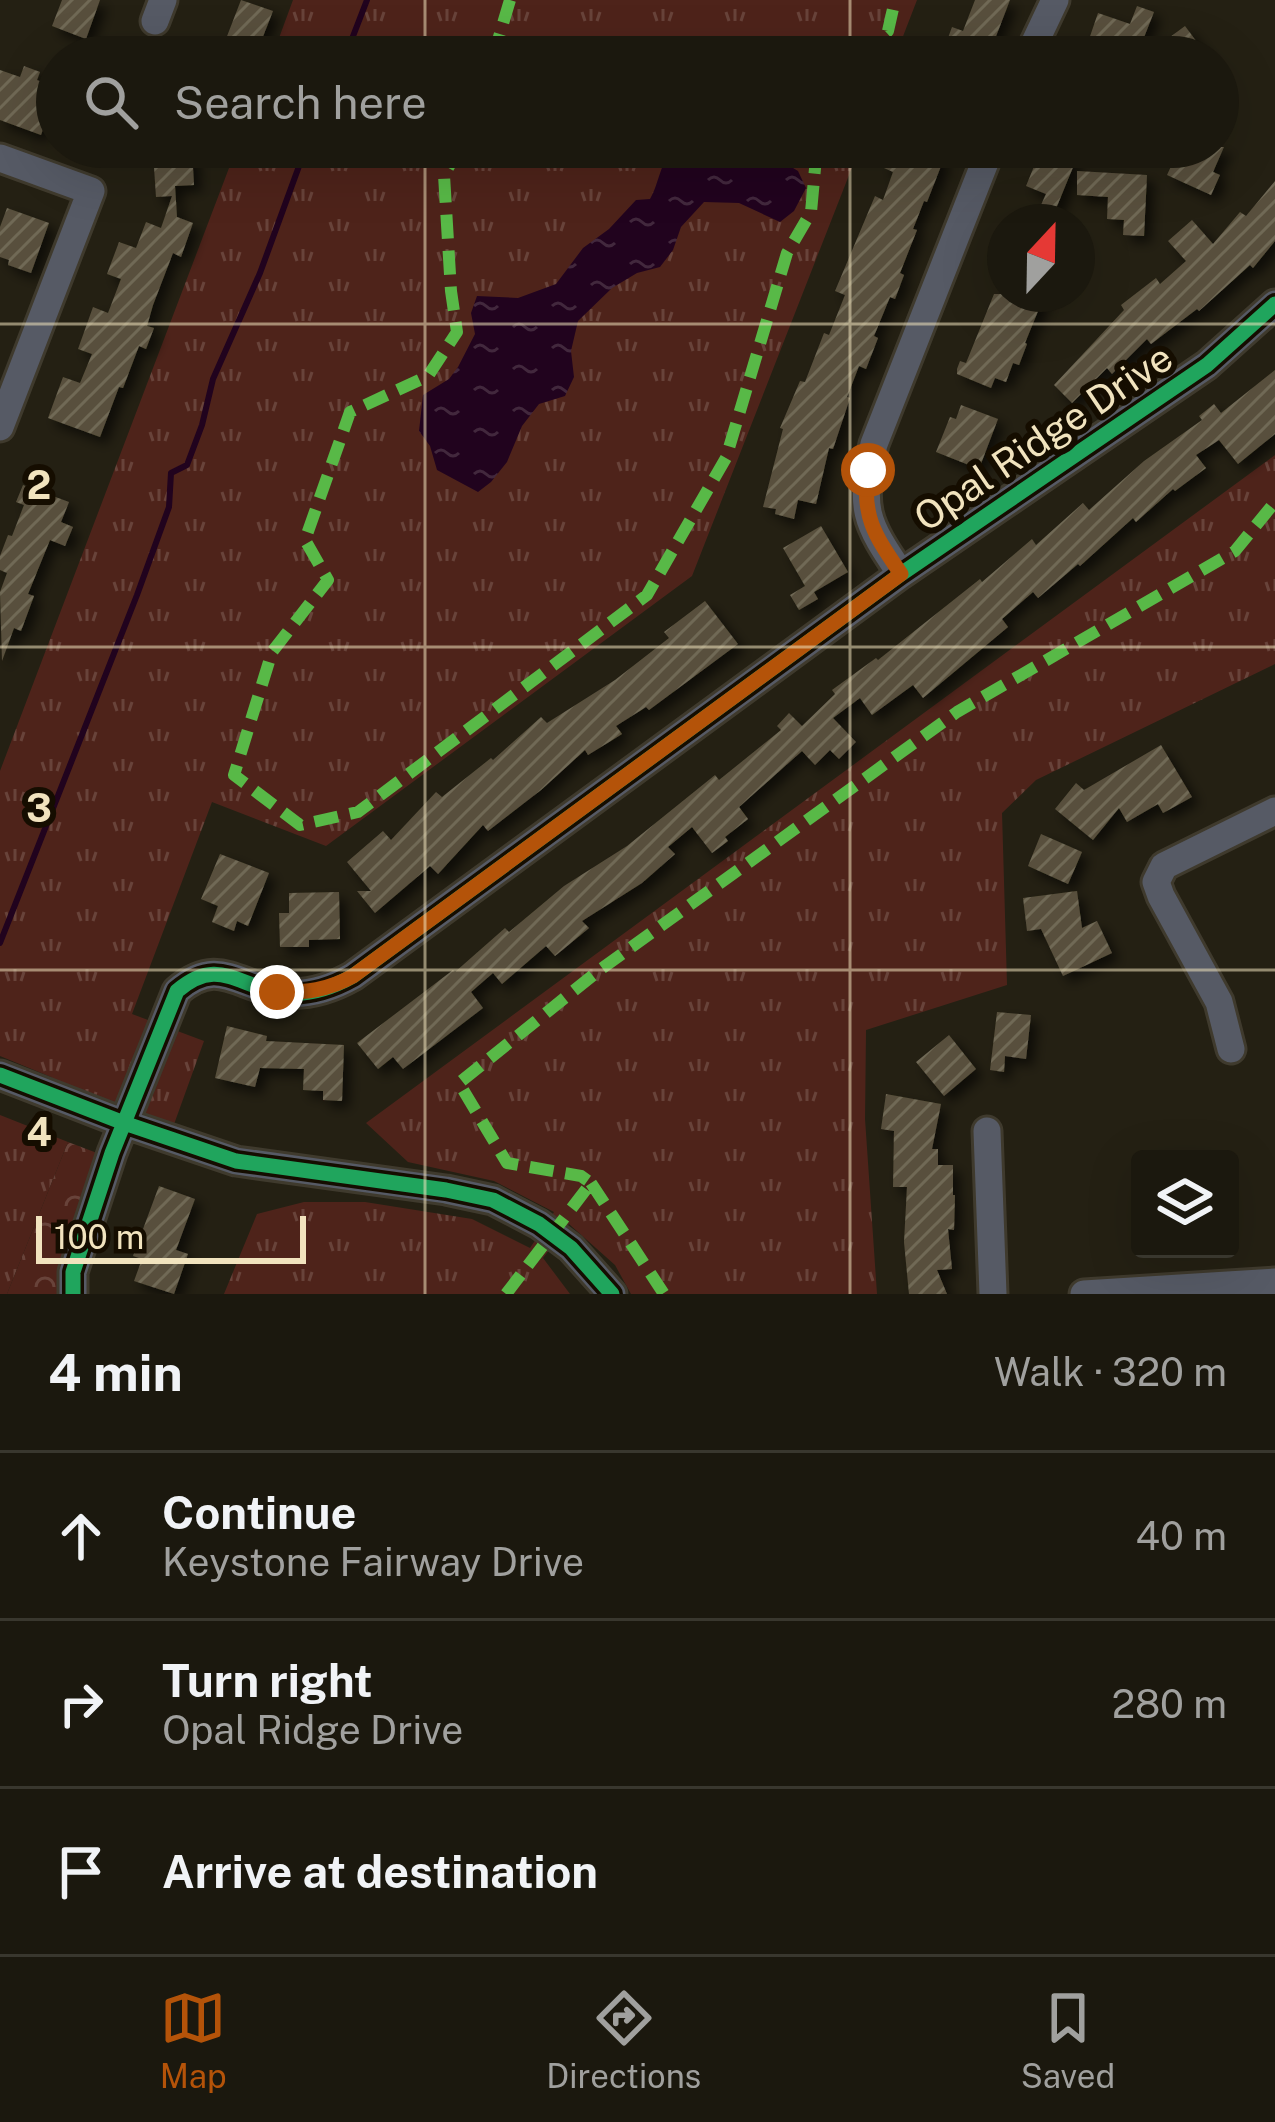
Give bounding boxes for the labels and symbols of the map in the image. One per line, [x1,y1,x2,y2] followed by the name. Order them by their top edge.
[987,204,1095,312] north arrow
[905,334,1181,540] street label: Opal Ridge Drive
[841,443,895,497] route start
[27,462,51,508] text: 2
[26,785,52,831] text: 3
[250,965,304,1019] route end
[26,1109,52,1155] text: 4
[36,1210,306,1263] scale bar

